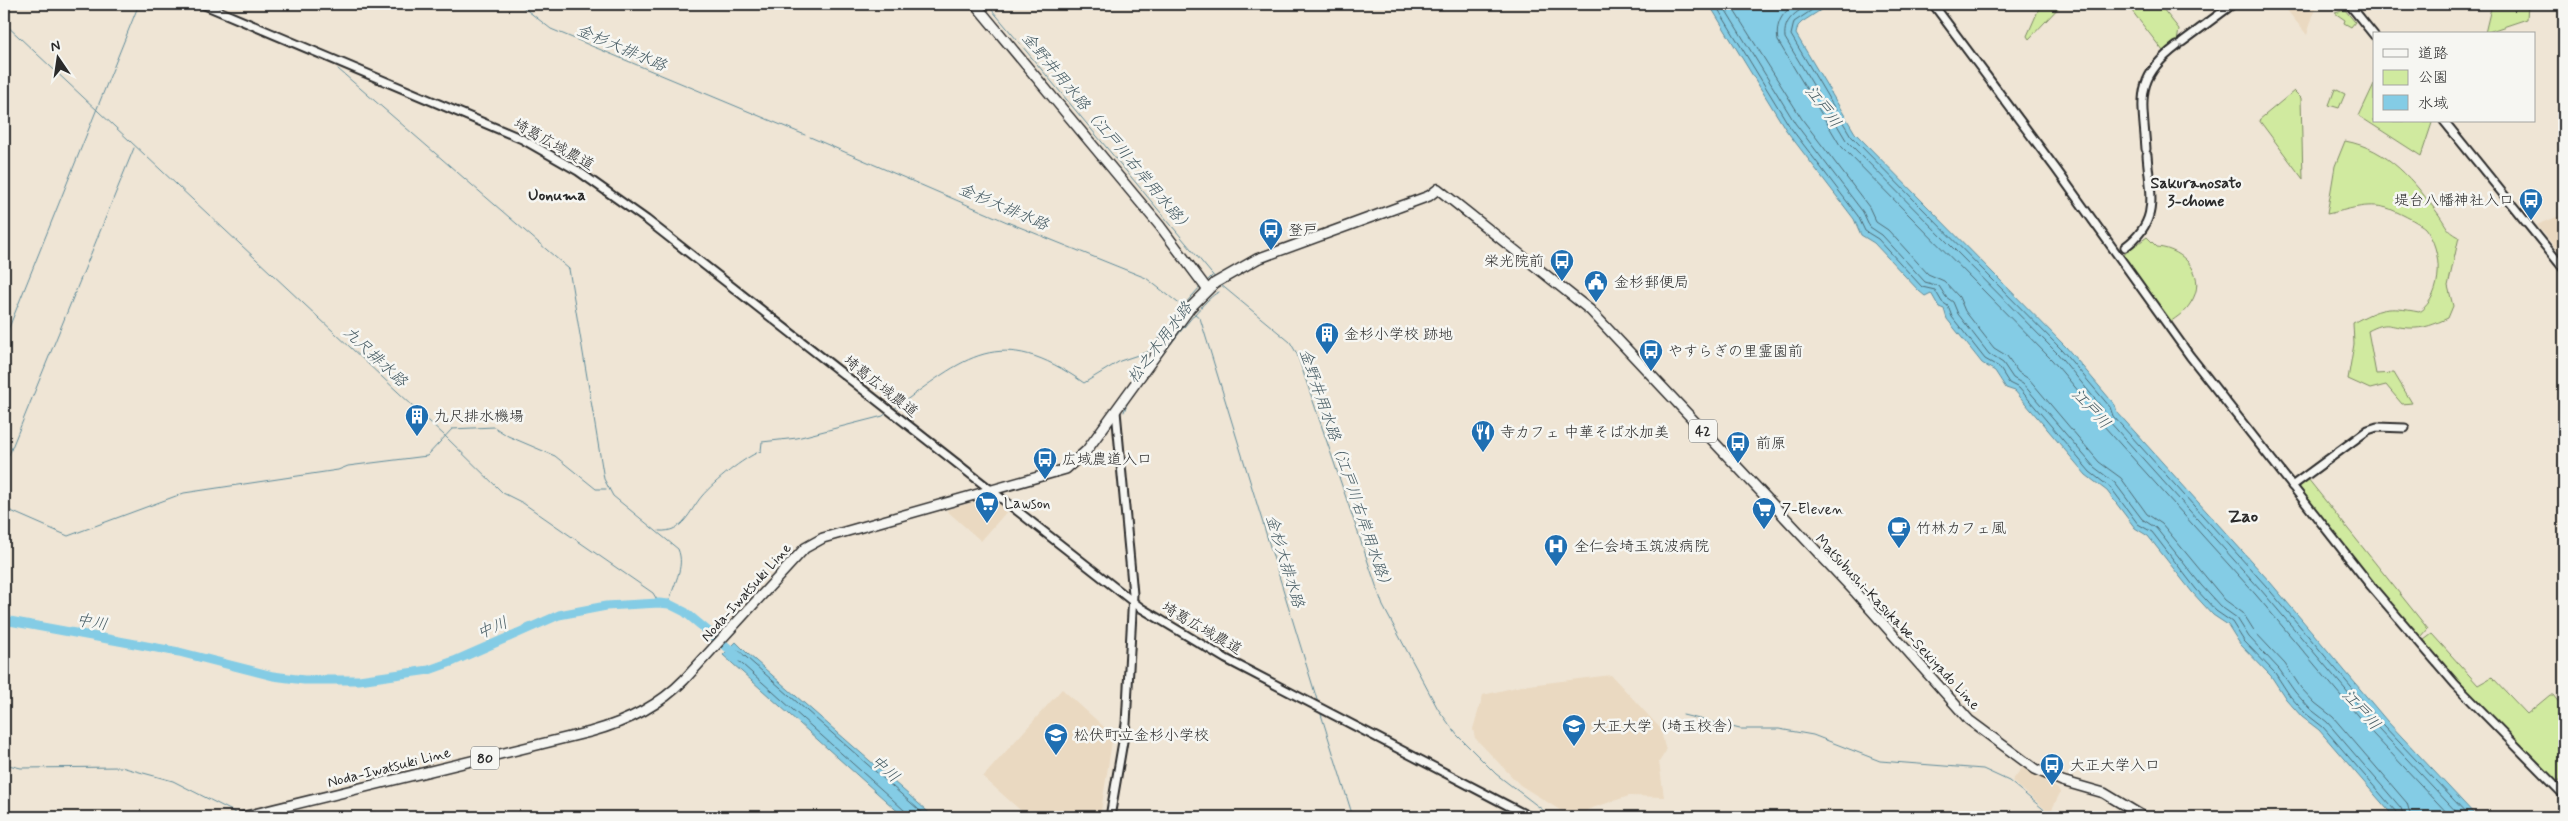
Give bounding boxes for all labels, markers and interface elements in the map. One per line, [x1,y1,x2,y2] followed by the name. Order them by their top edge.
[573,20,671,77] water label: 金杉大排水路
[1017,28,1197,238] water label: 金野井用水路（江戸川右岸用水路）
[32,32,82,82] north arrow
[2373,32,2536,122] legend
[49,36,62,56] text: N
[2418,44,2448,64] text: 道路
[2418,68,2448,88] text: 公園
[1800,81,1846,132] water label: 江戸川
[2418,94,2448,114] text: 水域
[509,114,598,175] street label: 埼葛広域農道
[2151,173,2241,212] district label: Sakuranosato 3-chome
[955,179,1053,236] water label: 金杉大排水路
[528,185,586,206] district label: Uonuma
[2518,187,2544,221] bus stop icon: 堤台八幡神社入口
[2394,191,2514,211] place label: 堤台八幡神社入口
[1258,217,1284,251] bus stop icon: 登戸
[1288,221,1318,241] place label: 登戸
[1549,248,1575,282] bus stop icon: 栄光院前
[1484,252,1544,272] place label: 栄光院前
[1583,269,1609,303] public building icon: 金杉郵便局
[1614,273,1689,293] place label: 金杉郵便局
[1123,297,1198,388] water label: 松之木用水路
[1314,321,1340,355] building icon: 金杉小学校 跡地
[339,322,412,393] water label: 九尺排水路
[1344,325,1453,345] place label: 金杉小学校 跡地
[1638,338,1664,372] bus stop icon: やすらぎの里霊園前
[1668,342,1803,362] place label: やすらぎの里霊園前
[1294,346,1397,595] water label: 金野井用水路（江戸川右岸用水路）
[839,351,922,422] street label: 埼葛広域農道
[2067,384,2115,434] water label: 江戸川
[404,403,430,437] building icon: 九尺排水機場
[434,407,524,427] place label: 九尺排水機場
[1470,419,1496,453] restaurant icon: 寺カフェ 中華そば水加美
[1689,420,1717,442] road number: 42
[1500,423,1669,443] place label: 寺カフェ 中華そば水加美
[1725,430,1751,464] bus stop icon: 前原
[1756,434,1786,454] place label: 前原
[1032,446,1058,480] bus stop icon: 広域農道入口
[1062,450,1152,470] place label: 広域農道入口
[974,490,1000,524] supermarket icon: Lawson
[1004,494,1050,514] place label: Lawson
[1751,496,1777,530] supermarket icon: 7-Eleven
[1782,500,1844,520] place label: 7-Eleven
[2228,505,2258,529] district label: Zao
[1260,512,1309,611] water label: 金杉大排水路
[1886,515,1912,549] cafe icon: 竹林カフェ風
[1916,519,2006,539] place label: 竹林カフェ風
[1810,530,1984,715] street label: Matsubushi-Kasukabe-Sekiyado Line
[1543,533,1569,567] hospital icon: 全仁会埼玉筑波病院
[1574,537,1709,557] place label: 全仁会埼玉筑波病院
[697,539,797,646] street label: Noda-Iwatsuki Line
[1158,598,1245,660] street label: 埼葛広域農道
[74,609,109,636] water label: 中川
[474,612,511,644] water label: 中川
[2337,685,2385,735] water label: 江戸川
[1561,713,1587,747] school or university icon: 大正大学（埼玉校舎）
[1592,717,1742,737] place label: 大正大学（埼玉校舎）
[1043,722,1069,756] school or university icon: 松伏町立金杉小学校
[1074,726,1209,746] place label: 松伏町立金杉小学校
[325,743,453,793] street label: Noda-Iwatsuki Line
[471,746,499,770] road number: 80
[866,751,904,788] water label: 中川
[2039,752,2065,786] bus stop icon: 大正大学入口
[2070,756,2160,776] place label: 大正大学入口

